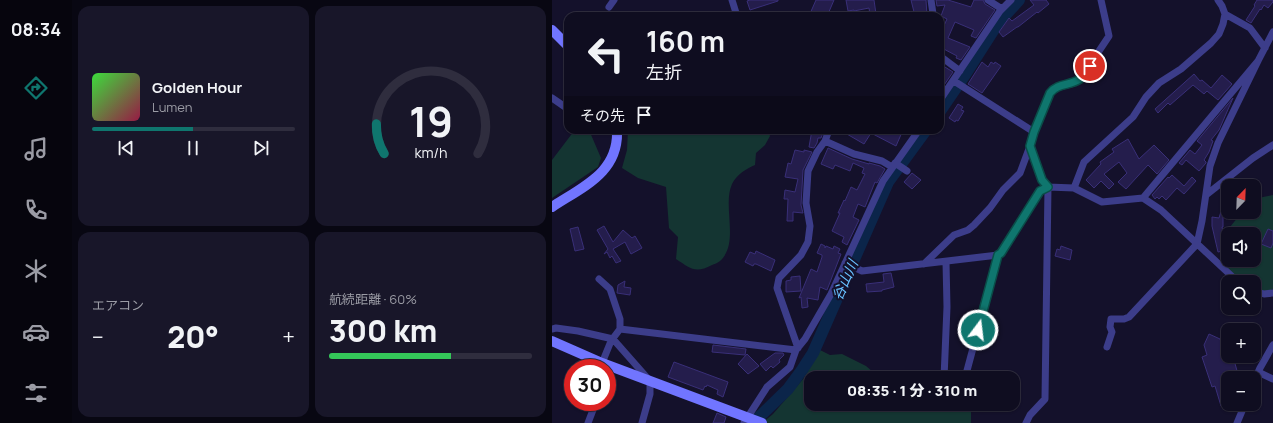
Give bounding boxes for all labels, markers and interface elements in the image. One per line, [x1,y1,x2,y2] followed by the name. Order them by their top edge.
[11,17,61,41] text: 08:34
[646,22,725,60] text: 160 m
[580,28,632,80] icon: left
[1073,49,1107,83] pin
[1079,55,1101,77] icon: arrive
[646,60,682,84] text: 左折
[22,74,50,102] icon: directions
[152,77,242,98] text: Golden Hour
[408,93,453,149] text: 19
[152,98,192,116] text: Lumen
[633,104,655,126] icon: arrive
[580,105,625,126] text: その先
[22,135,50,163] icon: music
[115,137,137,159] icon: previous
[182,137,204,159] icon: pause
[250,137,272,159] icon: next
[414,142,447,161] text: km/h
[1221,179,1261,219] north arrow
[1221,179,1261,411] map controls
[22,196,50,224] icon: phone
[1221,227,1261,267] button: sound
[827,255,863,303] water label: 谷山川
[22,257,50,285] icon: climate
[1221,275,1261,315] button: search
[329,290,417,308] text: 航続距離 · 60%
[92,296,144,314] text: エアコン
[957,309,999,351] position arrow
[329,310,437,351] text: 300 km
[167,316,219,357] text: 20°
[22,318,50,346] icon: car
[92,322,104,352] text: −
[282,322,295,352] text: +
[1221,323,1261,363] button: +
[564,359,616,411] speed limit sign: 30
[1221,371,1261,411] button: −
[22,379,50,407] icon: filters
[847,380,977,401] text: 08:35 · 1 分 · 310 m

